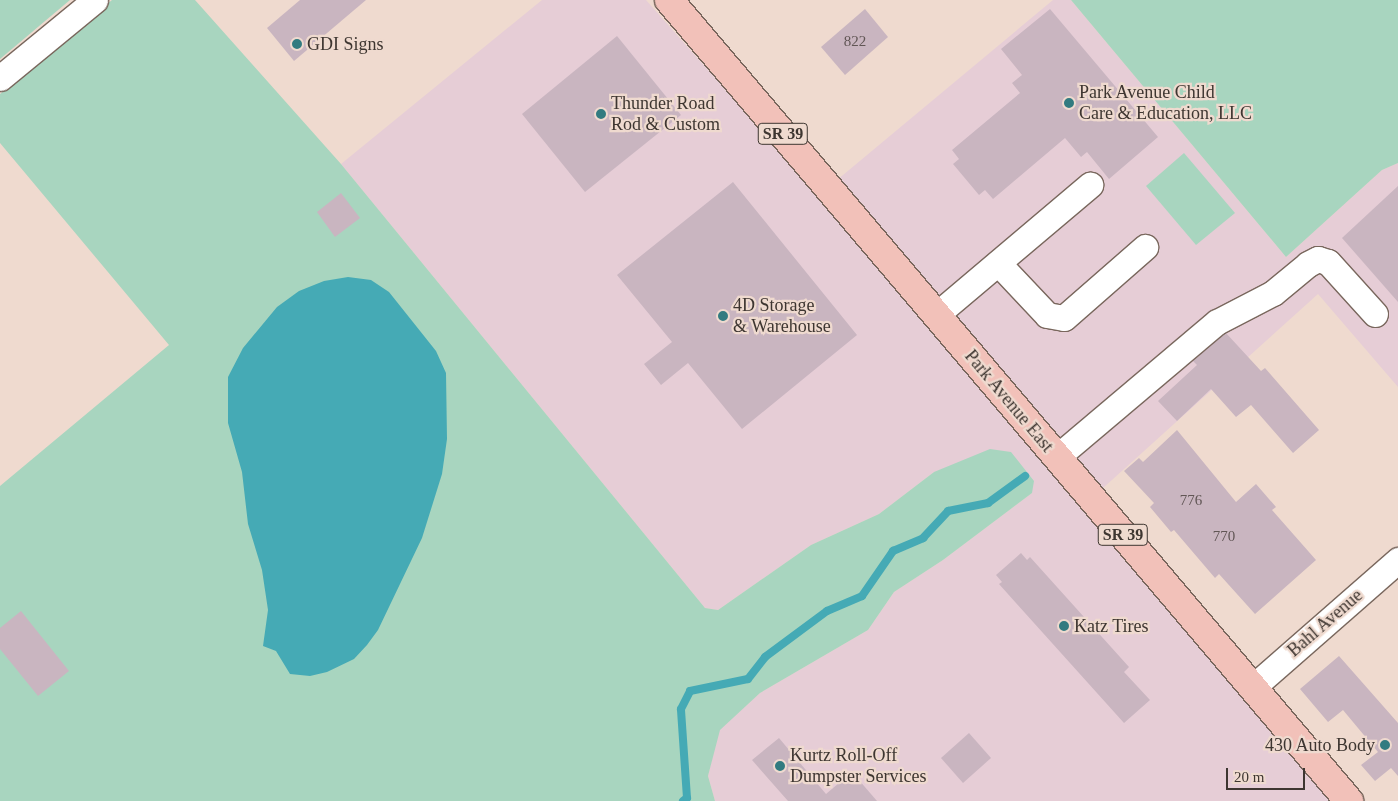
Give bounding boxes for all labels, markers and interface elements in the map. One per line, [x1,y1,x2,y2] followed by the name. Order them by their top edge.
[307,33,384,55] place label: GDI Signs
[844,33,866,51] house number: 822
[291,38,303,50] marker: GDI Signs
[1079,82,1252,125] place label: Park Avenue Child Care & Education, LLC
[611,93,720,136] place label: Thunder Road Rod & Custom
[1063,97,1075,109] marker: Park Avenue Child Care & Education, LLC
[595,108,607,120] marker: Thunder Road Rod & Custom
[757,120,809,148] road number: SR 39
[733,295,831,338] place label: 4D Storage & Warehouse
[717,310,729,322] marker: 4D Storage & Warehouse
[960,345,1058,457] street label: Park Avenue East
[1180,492,1202,510] house number: 776
[1097,522,1149,548] road number: SR 39
[1213,528,1235,546] house number: 770
[1283,584,1367,662] street label: Bahl Avenue
[1074,615,1149,637] place label: Katz Tires
[1058,620,1070,632] marker: Katz Tires
[1264,734,1375,756] place label: 430 Auto Body
[1379,739,1391,751] marker: 430 Auto Body
[790,745,926,788] place label: Kurtz Roll-Off Dumpster Services
[1228,758,1307,790] scale bar
[774,760,786,772] marker: Kurtz Roll-Off Dumpster Services
[1234,769,1264,785] text: 20 m

